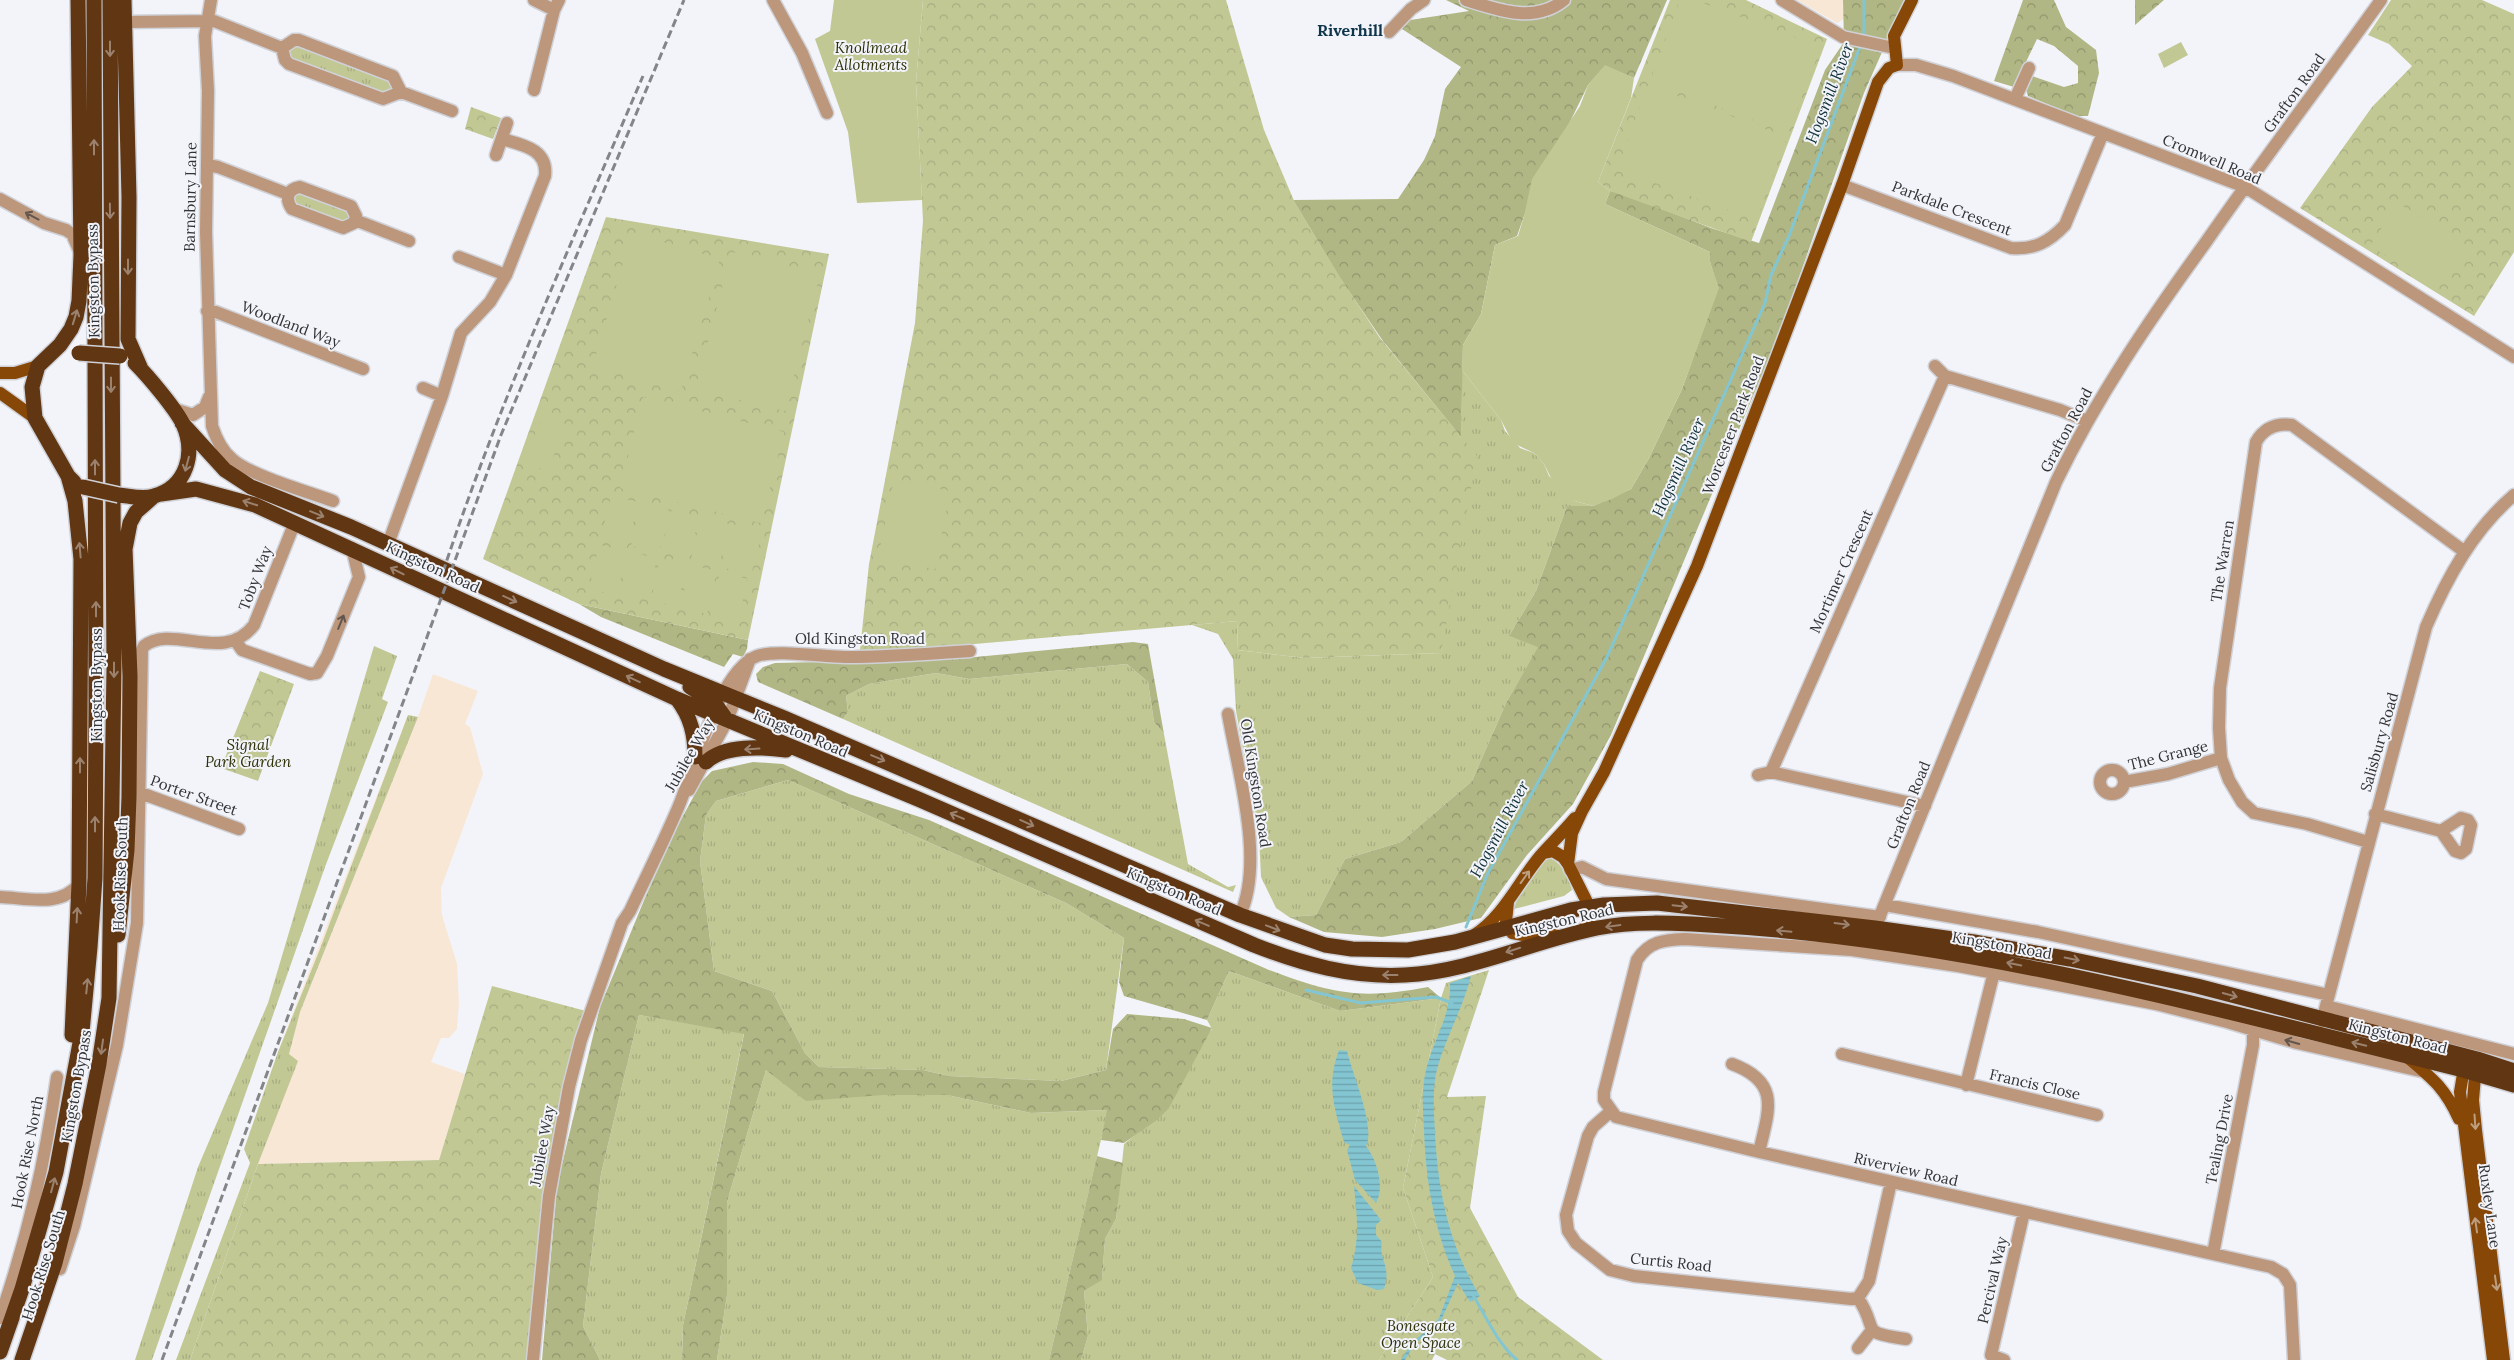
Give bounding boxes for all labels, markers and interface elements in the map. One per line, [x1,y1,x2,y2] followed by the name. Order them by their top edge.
[1317,20,1383,40] district label: Riverhill
[834,38,908,74] park label: Knollmead Allotments
[1801,39,1858,146] water label: Hogsmill River
[105,40,115,56] one-way arrow
[2259,50,2329,136] street label: Grafton Road
[2160,130,2264,188] street label: Cromwell Road
[89,139,99,156] one-way arrow
[180,142,200,252] street label: Barnsbury Lane
[1889,176,2015,240] street label: Parkdale Crescent
[105,202,115,219] one-way arrow
[25,211,40,221] one-way arrow
[83,224,103,338] street label: Kingston Bypass
[123,258,133,275] one-way arrow
[239,296,343,352] street label: Woodland Way
[71,309,81,325] one-way arrow
[1698,353,1768,497] street label: Worcester Park Road
[107,377,116,393] one-way arrow
[2036,384,2096,476] street label: Grafton Road
[1647,414,1709,520] water label: Hogsmill River
[182,455,191,471] one-way arrow
[90,460,100,476] one-way arrow
[242,498,258,508] one-way arrow
[1805,506,1877,636] street label: Mortimer Crescent
[309,509,324,519] one-way arrow
[2206,519,2238,603] street label: The Warren
[383,537,483,597] street label: Kingston Road
[75,543,85,559] one-way arrow
[234,543,276,613] street label: Toby Way
[390,566,405,575] one-way arrow
[502,594,517,604] one-way arrow
[91,601,100,617] one-way arrow
[337,615,346,630] one-way arrow
[87,628,106,742] street label: Kingston Bypass
[795,629,925,648] street label: Old Kingston Road
[109,661,119,677] one-way arrow
[626,674,641,683] one-way arrow
[2356,690,2402,794] street label: Salisbury Road
[751,704,851,762] street label: Kingston Road
[660,715,718,796] street label: Jubilee Way
[1236,717,1276,849] street label: Old Kingston Road
[205,735,292,771] park label: Signal Park Garden
[2126,736,2210,774] street label: The Grange
[744,744,760,753] one-way arrow
[870,754,885,764] one-way arrow
[75,758,85,774] one-way arrow
[1882,758,1934,852] street label: Grafton Road
[148,770,240,820] street label: Porter Street
[1465,777,1533,881] water label: Hogsmill River
[950,811,965,821] one-way arrow
[90,816,100,832] one-way arrow
[109,816,131,932] street label: Hook Rise South
[1020,819,1035,828] one-way arrow
[1124,862,1224,920] street label: Kingston Road
[1520,870,1530,884] one-way arrow
[1513,899,1615,941] street label: Kingston Road
[1672,901,1688,910] one-way arrow
[73,907,82,923] one-way arrow
[1195,917,1210,927] one-way arrow
[1833,919,1849,929] one-way arrow
[1605,921,1621,931] one-way arrow
[1265,924,1280,933] one-way arrow
[1776,927,1792,936] one-way arrow
[1950,927,2054,963] street label: Kingston Road
[1506,946,1522,955] one-way arrow
[2063,955,2079,965] one-way arrow
[2006,959,2022,968] one-way arrow
[1383,970,1399,980] one-way arrow
[82,978,91,994] one-way arrow
[2221,991,2237,1001] one-way arrow
[2347,1015,2449,1057] street label: Kingston Road
[57,1028,95,1144] street label: Kingston Bypass
[2285,1036,2301,1046] one-way arrow
[96,1038,106,1054] one-way arrow
[2352,1039,2368,1048] one-way arrow
[1988,1064,2082,1104] street label: Francis Close
[2201,1092,2237,1186] street label: Tealing Drive
[7,1094,47,1210] street label: Hook Rise North
[525,1104,558,1189] street label: Jubilee Way
[2470,1114,2480,1130] one-way arrow
[1852,1148,1960,1190] street label: Riverview Road
[2475,1163,2505,1249] street label: Ruxley Lane
[48,1178,58,1194] one-way arrow
[17,1207,69,1323] street label: Hook Rise South
[2471,1217,2481,1233] one-way arrow
[1973,1235,2011,1325] street label: Percival Way
[1629,1248,1713,1276] street label: Curtis Road
[2491,1275,2501,1291] one-way arrow
[1381,1316,1461,1352] park label: Bonesgate Open Space

